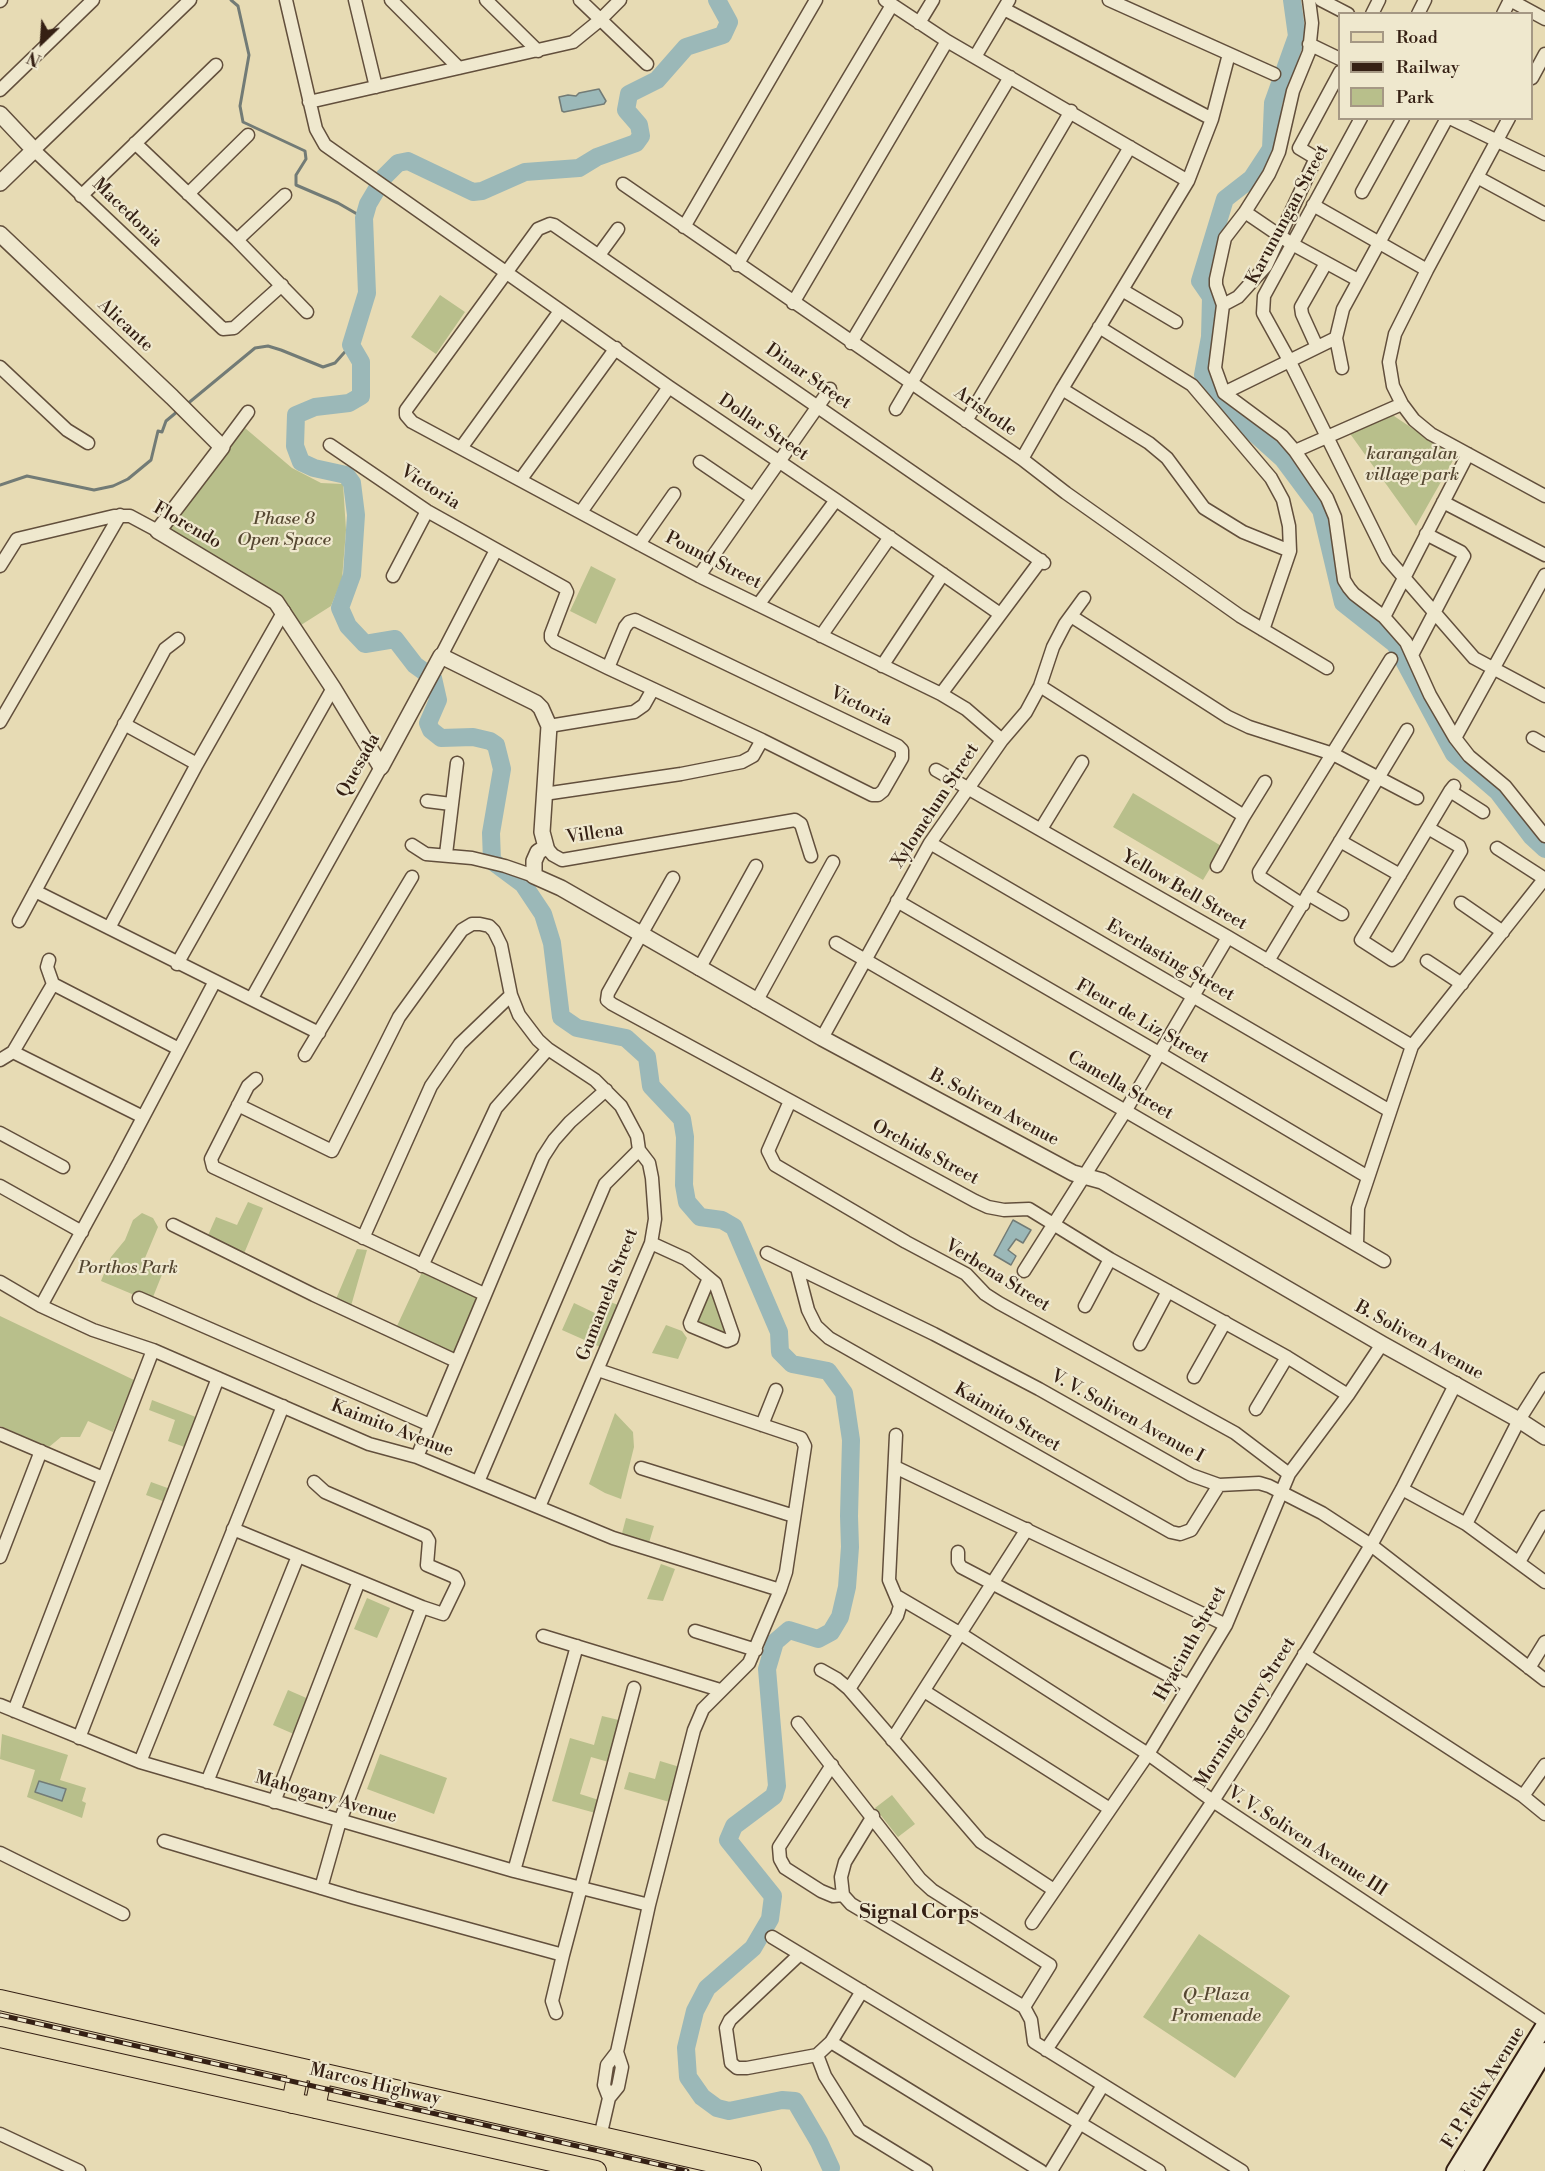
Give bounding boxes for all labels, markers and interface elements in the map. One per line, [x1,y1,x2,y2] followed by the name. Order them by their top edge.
[12,12,72,72] north arrow
[1338,12,1533,120] legend
[1396,26,1438,49] text: Road
[24,47,44,70] text: N
[1396,56,1459,79] text: Railway
[1396,86,1433,109] text: Park
[1242,142,1334,288] street label: Karunungan Street
[87,174,167,252] street label: Macedonia
[93,295,157,357] street label: Alicante
[761,339,855,415] street label: Dinar Street
[949,383,1021,441] street label: Aristotle
[714,390,812,466] street label: Dollar Street
[1365,444,1459,486] park label: karangalan village park
[396,461,464,515] street label: Victoria
[149,498,225,554] street label: Florendo
[237,509,331,552] park label: Phase 8 Open Space
[661,528,765,594] street label: Pound Street
[826,683,896,731] street label: Victoria
[333,730,385,802] street label: Quesada
[888,740,984,872] street label: Xylomelum Street
[565,819,625,849] street label: Villena
[1117,846,1251,936] street label: Yellow Bell Street
[1102,916,1238,1006] street label: Everlasting Street
[1072,975,1212,1069] street label: Fleur de Liz Street
[1063,1047,1177,1125] street label: Camella Street
[926,1065,1062,1151] street label: B. Soliven Avenue
[868,1116,982,1190] street label: Orchids Street
[573,1226,643,1364] street label: Gumamela Street
[940,1235,1054,1317] street label: Verbena Street
[78,1258,178,1280] park label: Porthos Park
[1351,1297,1487,1385] street label: B. Soliven Avenue
[1047,1366,1207,1468] street label: V. V. Soliven Avenue I
[950,1379,1064,1457] street label: Kaimito Street
[328,1396,456,1462] street label: Kaimito Avenue
[1151,1583,1231,1705] street label: Hyacinth Street
[1191,1634,1301,1792] street label: Morning Glory Street
[253,1767,399,1829] street label: Mahogany Avenue
[1223,1782,1391,1902] street label: V. V. Soliven Avenue III
[859,1901,979,1925] district label: Signal Corps
[1171,1985,1261,2028] park label: Q-Plaza Promenade
[1438,2023,1530,2153] street label: F. P. Felix Avenue
[307,2059,443,2111] street label: Marcos Highway

